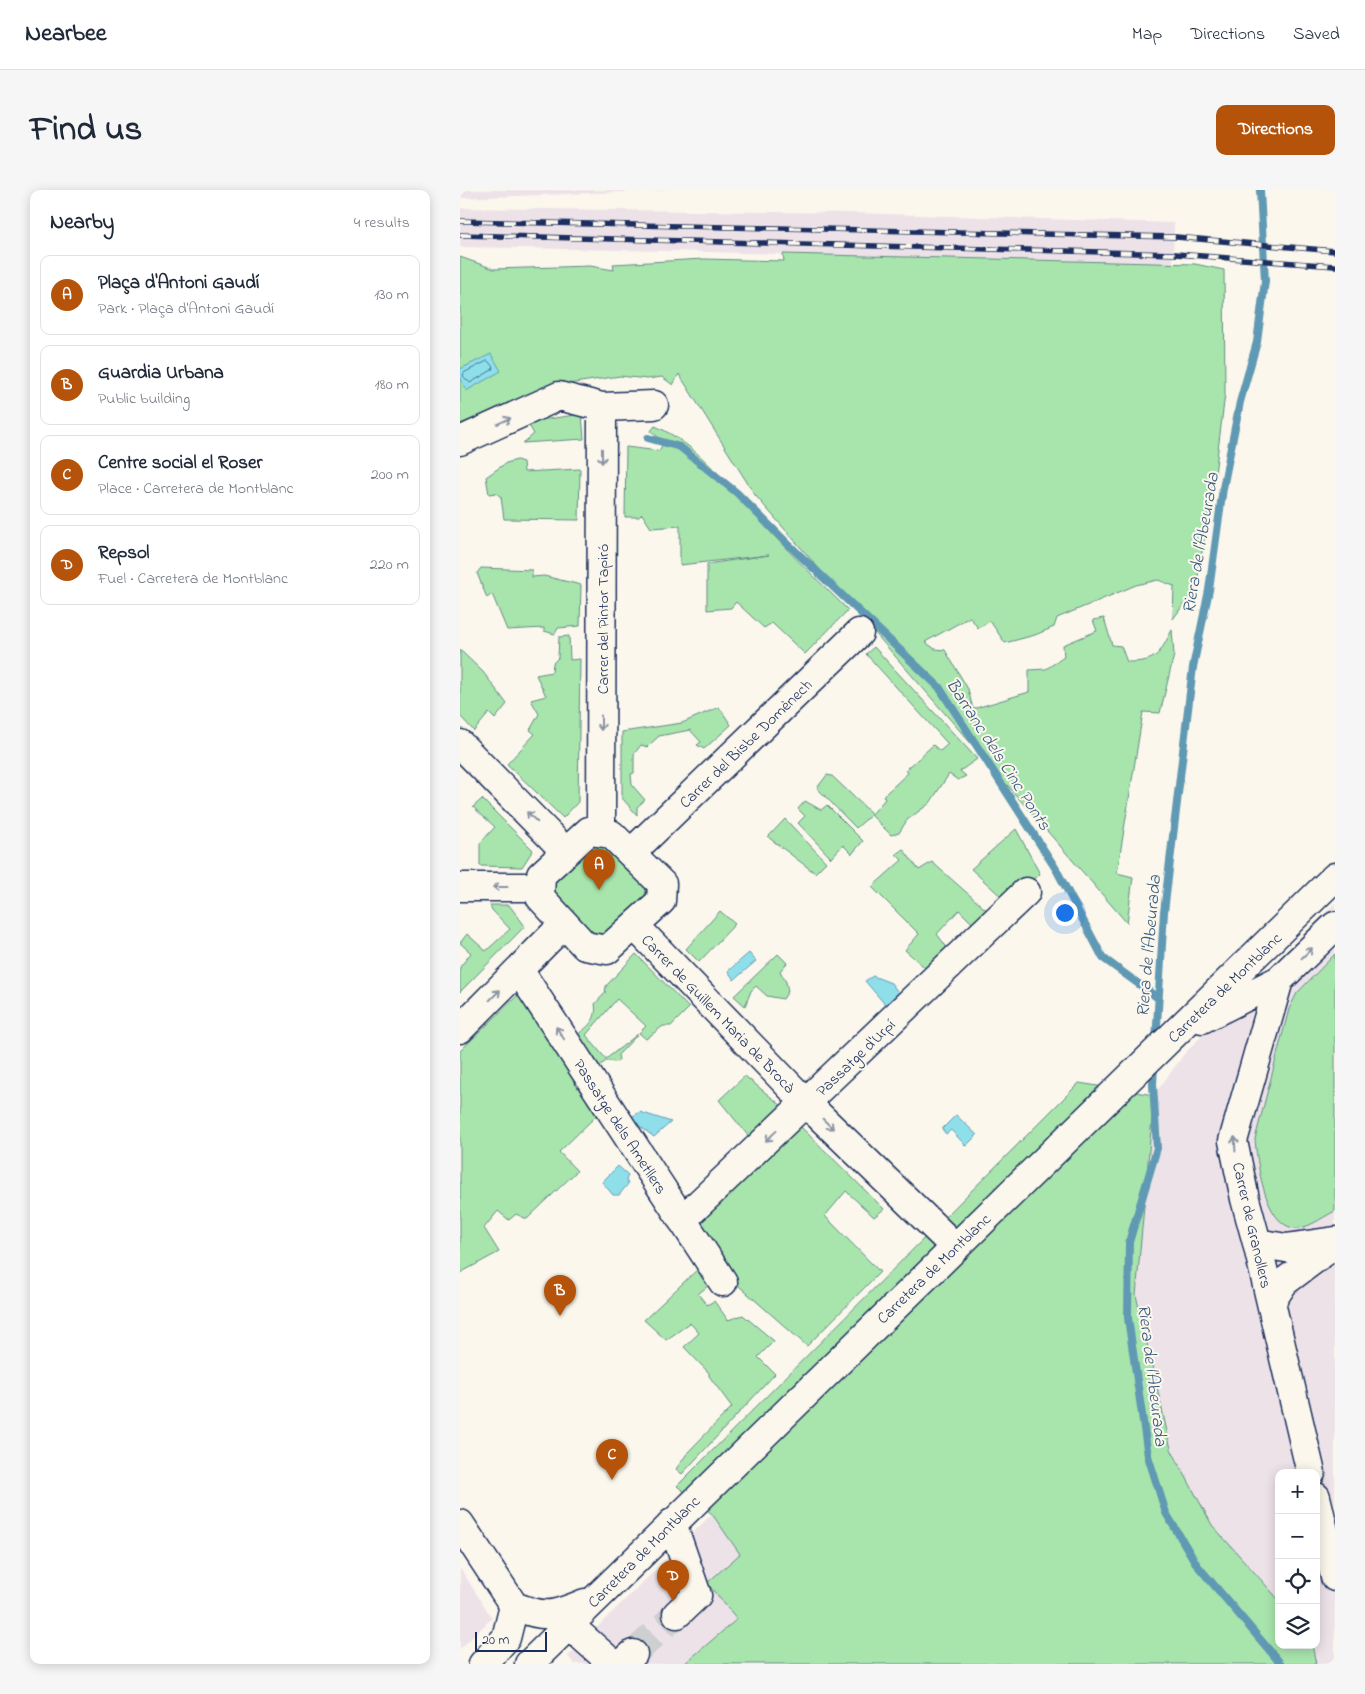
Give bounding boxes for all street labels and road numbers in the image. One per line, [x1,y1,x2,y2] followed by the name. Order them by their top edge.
[592,544,616,694] street label: Carrer del Pintor Tapiró
[674,674,818,815] street label: Carrer del Bisbe Domènech
[1163,927,1288,1049] street label: Carretera de Montblanc
[635,929,800,1099] street label: Carrer de Guillem Maria de Brocà
[811,1014,902,1103] street label: Passatge d'Urpí
[566,1055,672,1199] street label: Passatge dels Ametllers
[1225,1160,1277,1291] street label: Carrer de Granollers
[872,1208,997,1330] street label: Carretera de Montblanc
[583,1490,707,1614] street label: Carretera de Montblanc

